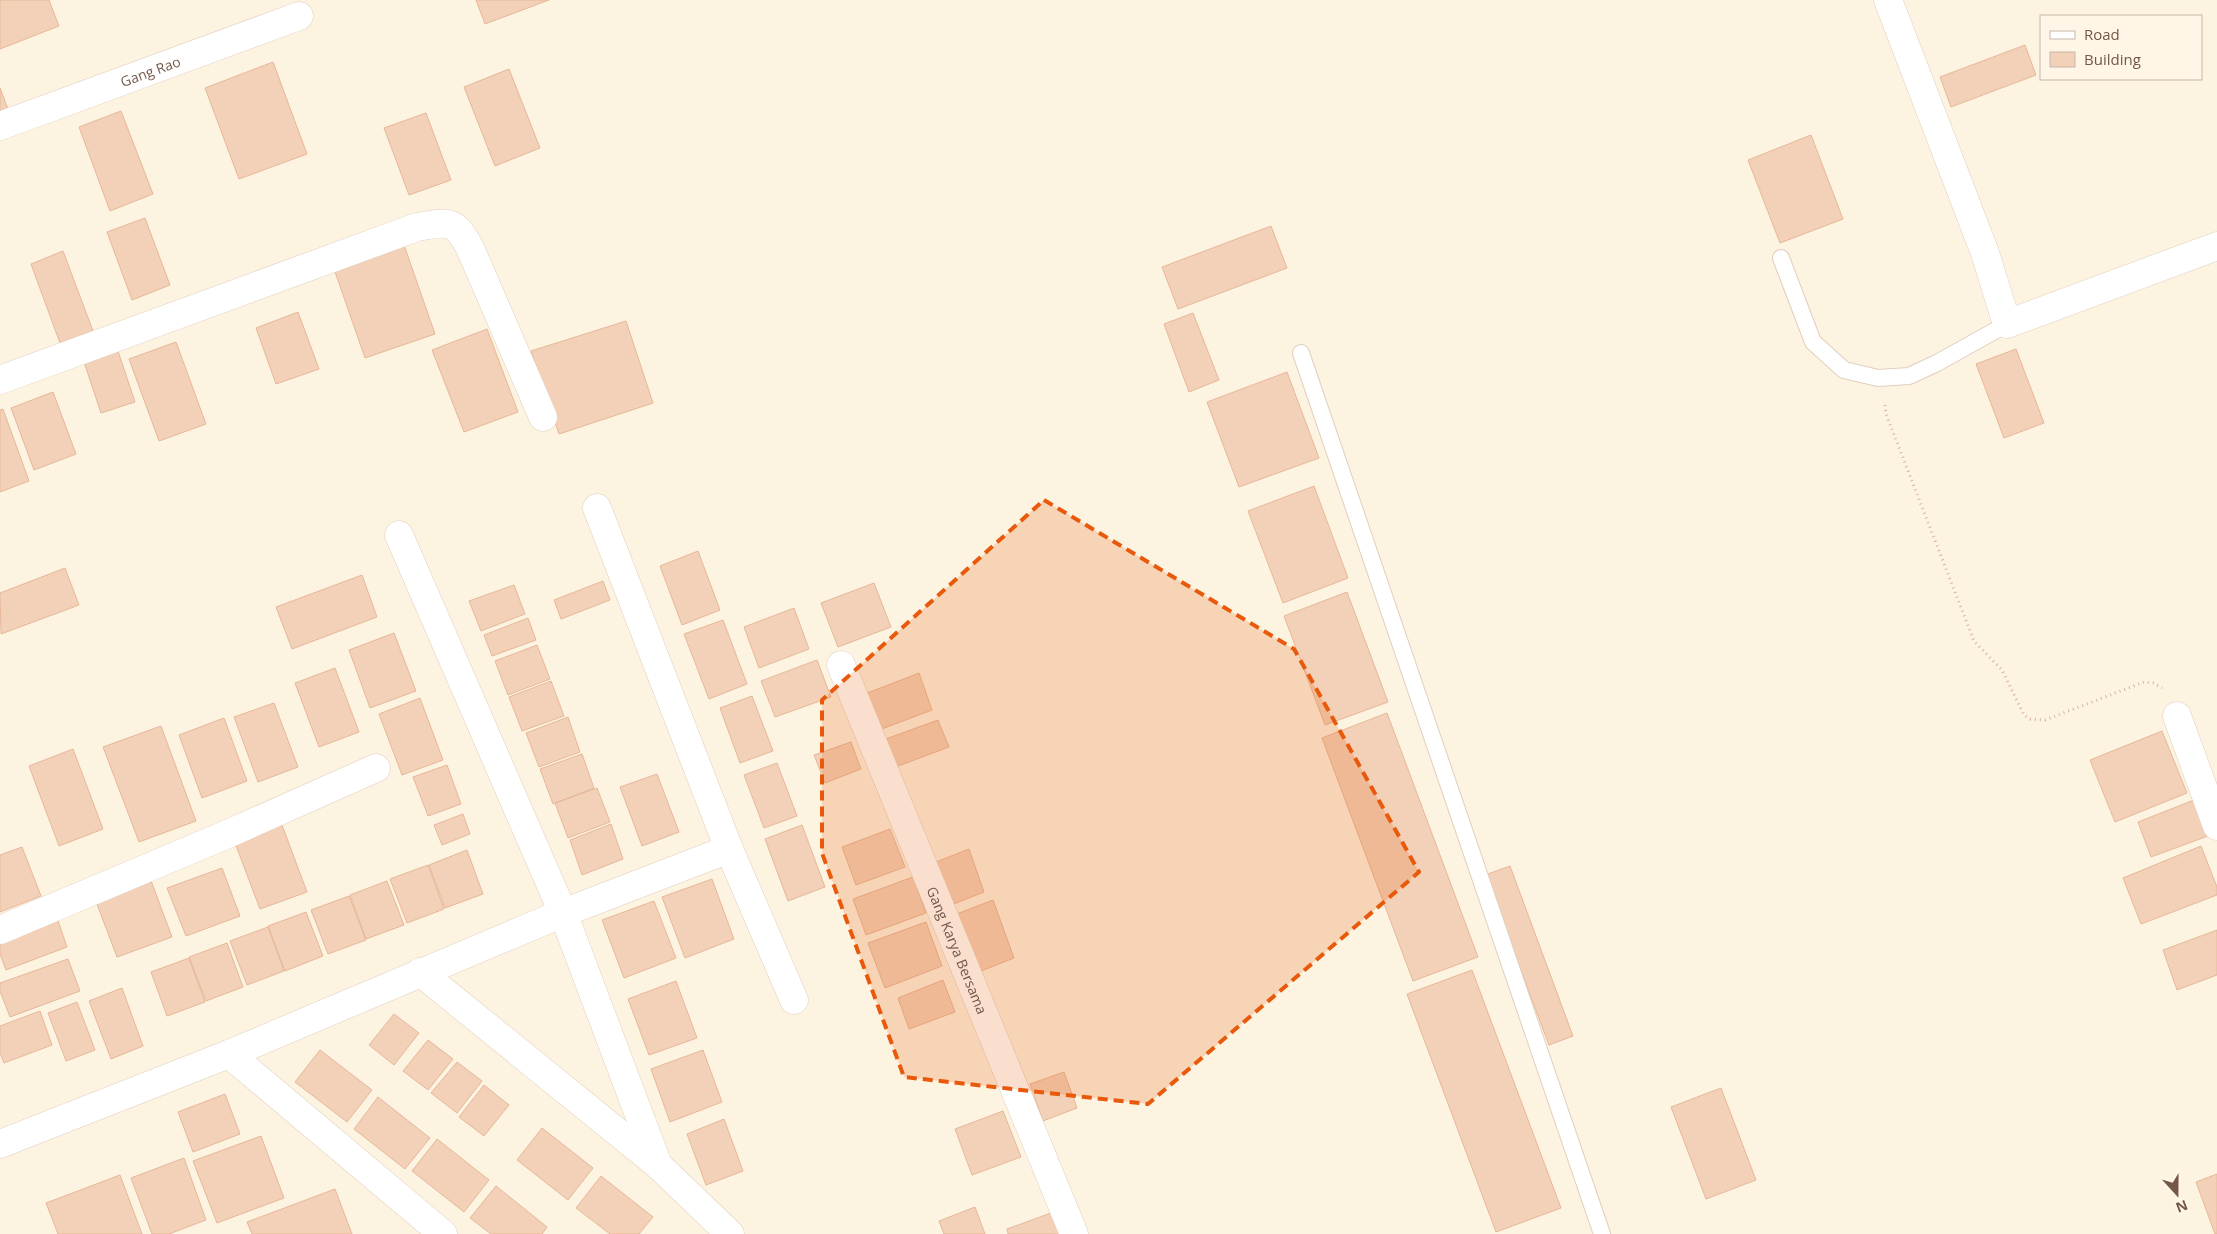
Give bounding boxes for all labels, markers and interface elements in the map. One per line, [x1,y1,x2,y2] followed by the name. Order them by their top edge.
[2040,15,2202,80] legend
[2084,24,2120,44] text: Road
[2084,49,2141,69] text: Building
[117,51,183,90] street label: Gang Rao
[923,883,992,1017] street label: Gang Karya Bersama
[2152,1169,2202,1219] north arrow
[2173,1196,2191,1218] text: N

